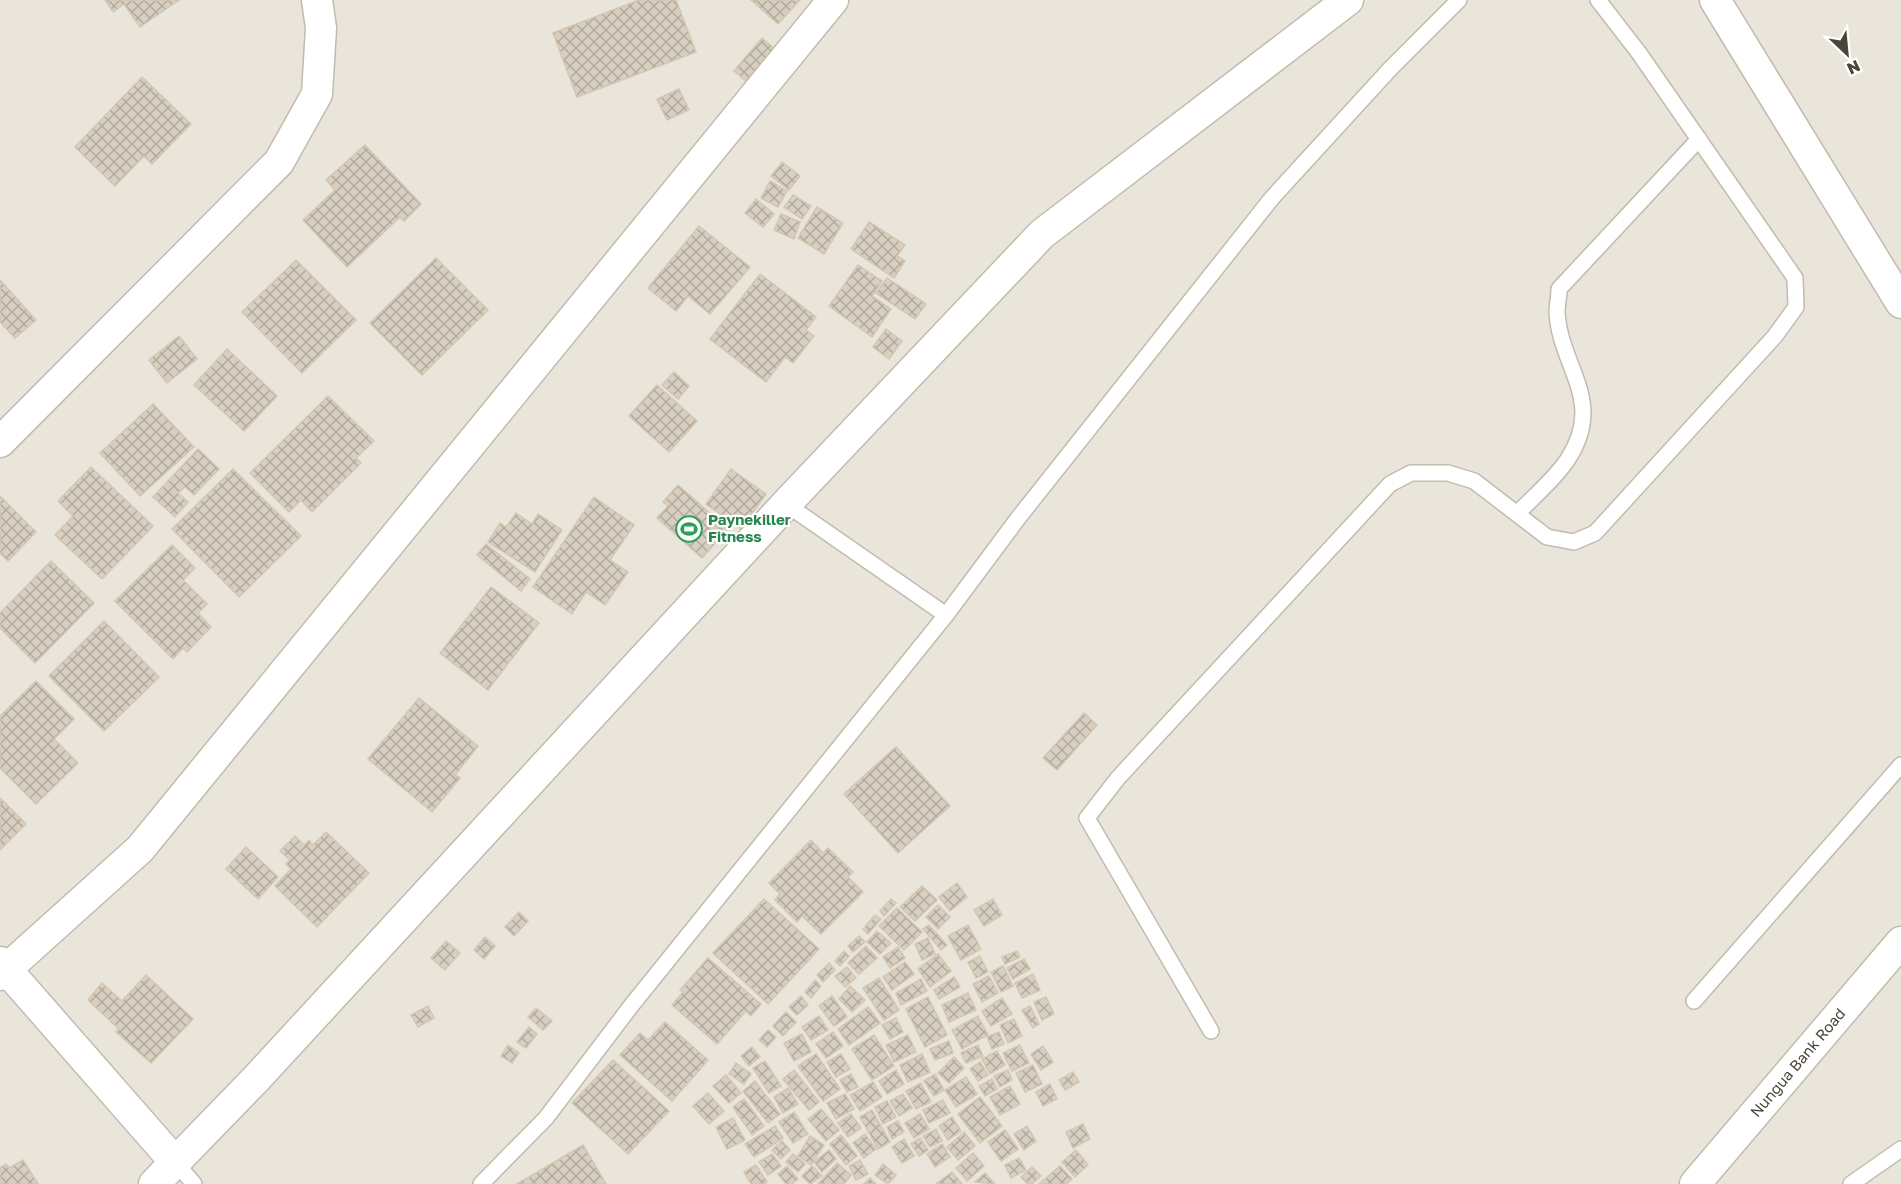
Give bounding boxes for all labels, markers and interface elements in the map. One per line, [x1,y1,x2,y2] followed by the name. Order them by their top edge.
[1817,24,1877,84] north arrow
[1844,56,1863,79] text: N
[708,510,791,545] place label: Paynekiller Fitness
[674,514,704,544] sports icon: Paynekiller Fitness
[1746,1004,1849,1120] street label: Nungua Bank Road

